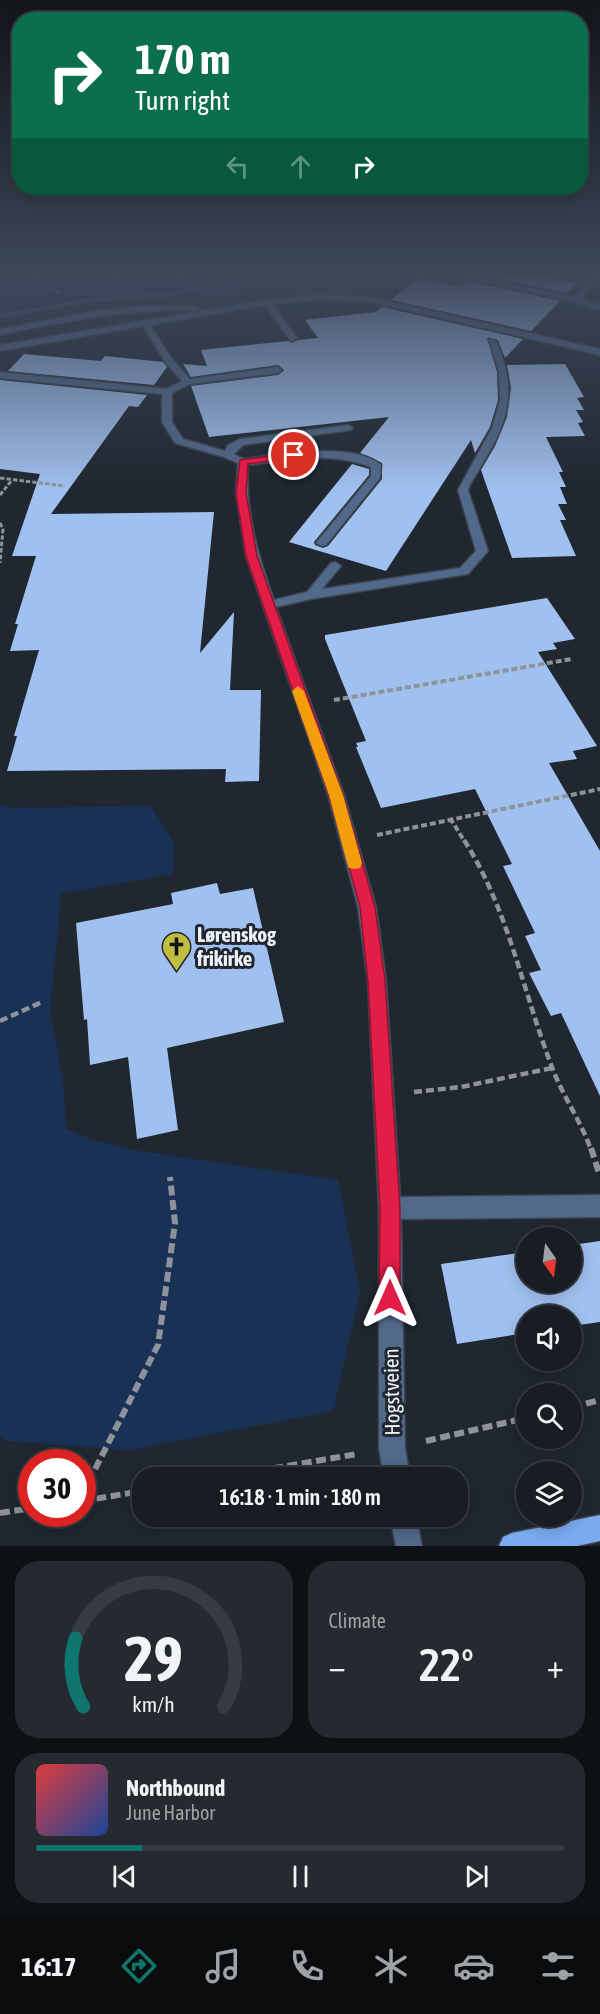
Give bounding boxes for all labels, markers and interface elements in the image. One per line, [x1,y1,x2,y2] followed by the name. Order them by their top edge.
[135,35,230,83] text: 170 m
[36,36,114,114] icon: right
[135,85,230,116] text: Turn right
[221,150,254,183] icon: left
[284,150,317,183] icon: ahead
[347,150,380,183] icon: right
[268,429,319,480] pin
[277,438,310,471] icon: arrive
[196,922,277,970] place label: Lørenskog frikirke
[160,930,192,972] church icon: Lørenskog frikirke
[516,1227,582,1293] north arrow
[516,1227,582,1527] map controls
[358,1266,422,1330] position arrow
[516,1305,582,1371] button: sound
[378,1348,404,1436] street label: Hogstveien
[516,1383,582,1449] button: search
[18,1449,96,1527] speed limit sign: 30
[516,1461,582,1527] button: layers
[219,1484,381,1510] text: 16:18 · 1 min · 180 m
[329,1609,386,1632] text: Climate
[124,1623,183,1694] text: 29
[419,1639,474,1691] text: 22°
[329,1647,346,1685] text: −
[547,1647,564,1685] text: +
[132,1692,175,1717] text: km/h
[126,1775,225,1801] text: Northbound
[126,1801,215,1824] text: June Harbor
[108,1860,141,1893] icon: previous
[284,1860,317,1893] icon: pause
[460,1860,493,1893] icon: next
[118,1945,160,1987] icon: directions
[202,1945,244,1987] icon: music
[286,1945,328,1987] icon: phone
[370,1945,412,1987] icon: climate
[453,1945,495,1987] icon: car
[537,1945,579,1987] icon: filters
[21,1951,76,1982] text: 16:17

